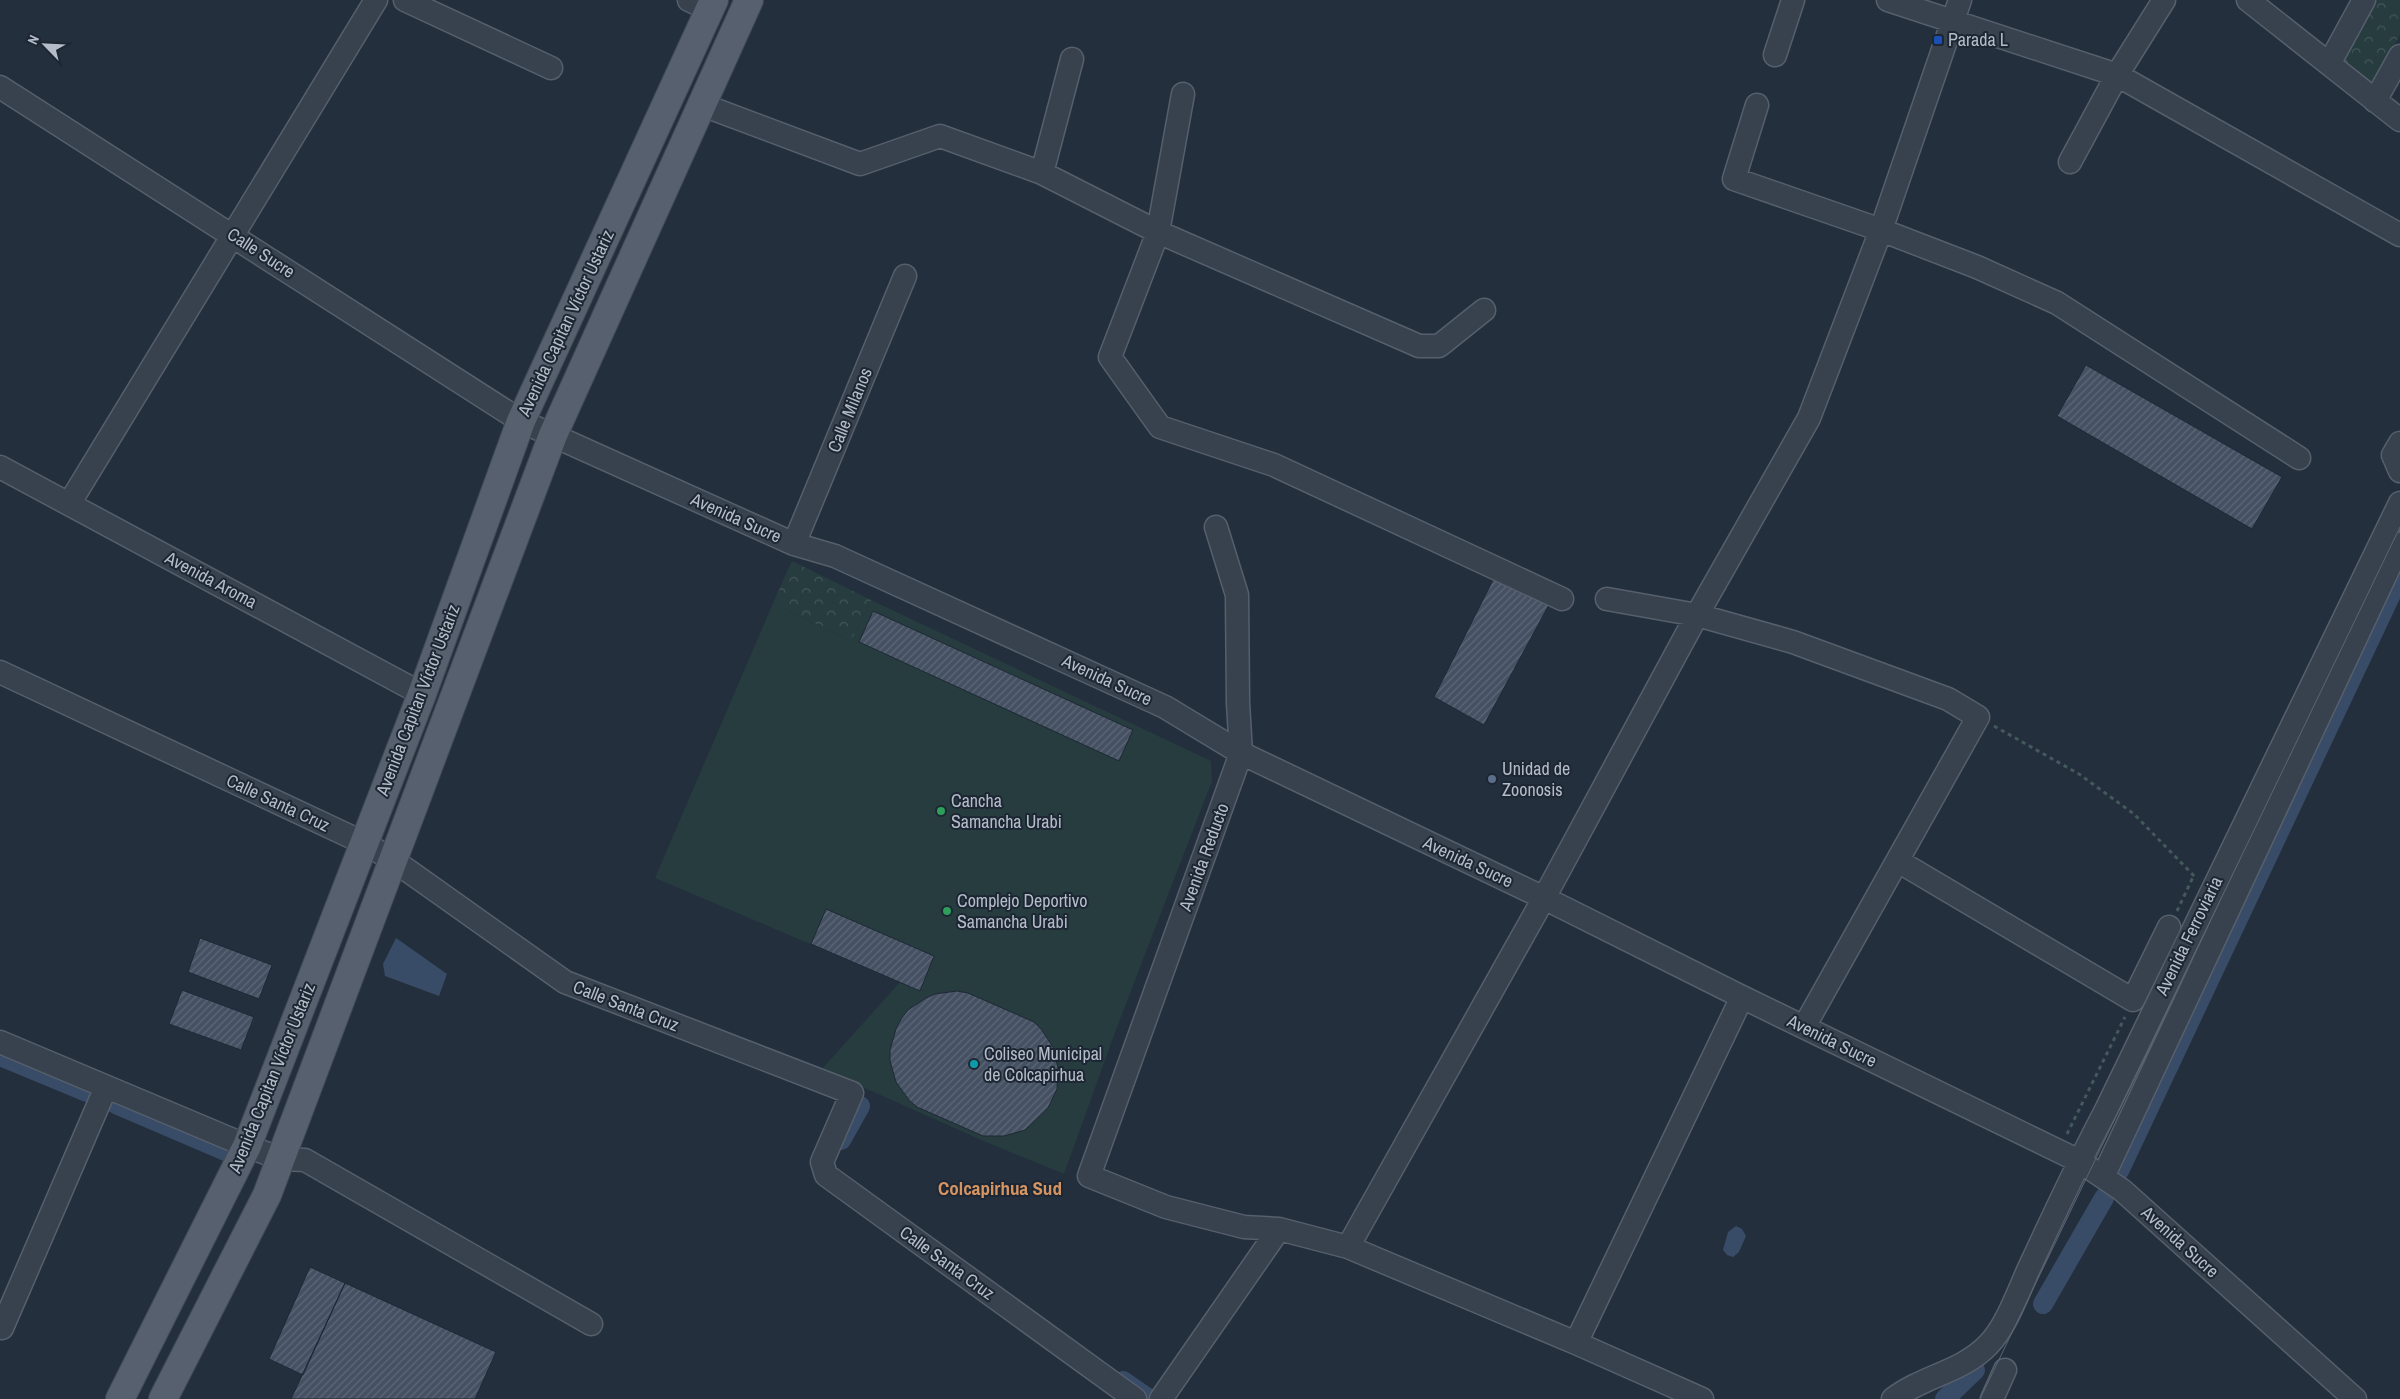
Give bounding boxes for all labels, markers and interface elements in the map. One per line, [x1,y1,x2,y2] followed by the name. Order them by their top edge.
[20,20,70,70] north arrow
[1948,27,2008,52] place label: Parada L
[23,32,43,47] text: N
[1932,34,1944,46] marker: Parada L
[222,221,300,284] street label: Calle Sucre
[511,226,620,421] street label: Avenida Capitan Víctor Ustariz
[821,364,878,456] street label: Calle Milanos
[686,486,785,549] street label: Avenida Sucre
[160,544,262,614] street label: Avenida Aroma
[369,601,466,800] street label: Avenida Capitan Víctor Ustariz
[1057,647,1156,711] street label: Avenida Sucre
[1502,756,1570,802] place label: Unidad de Zoonosis
[222,768,334,837] street label: Calle Santa Cruz
[1486,773,1498,785] marker: Unidad de Zoonosis
[951,788,1062,834] place label: Cancha Samancha Urabi
[1172,799,1235,915] street label: Avenida Reducto
[935,805,947,817] marker: Cancha Samancha Urabi
[1418,829,1517,893] street label: Avenida Sucre
[2148,872,2228,1000] street label: Avenida Ferroviaria
[957,888,1087,934] place label: Complejo Deportivo Samancha Urabi
[941,905,953,917] marker: Complejo Deportivo Samancha Urabi
[570,974,683,1037] street label: Calle Santa Cruz
[222,979,321,1178] street label: Avenida Capitan Víctor Ustariz
[1782,1008,1881,1073] street label: Avenida Sucre
[984,1041,1102,1087] place label: Coliseo Municipal de Colcapirhua
[968,1058,980,1070] marker: Coliseo Municipal de Colcapirhua
[938,1175,1062,1201] district label: Colcapirhua Sud
[2135,1199,2225,1283] street label: Avenida Sucre
[895,1220,1000,1306] street label: Calle Santa Cruz

